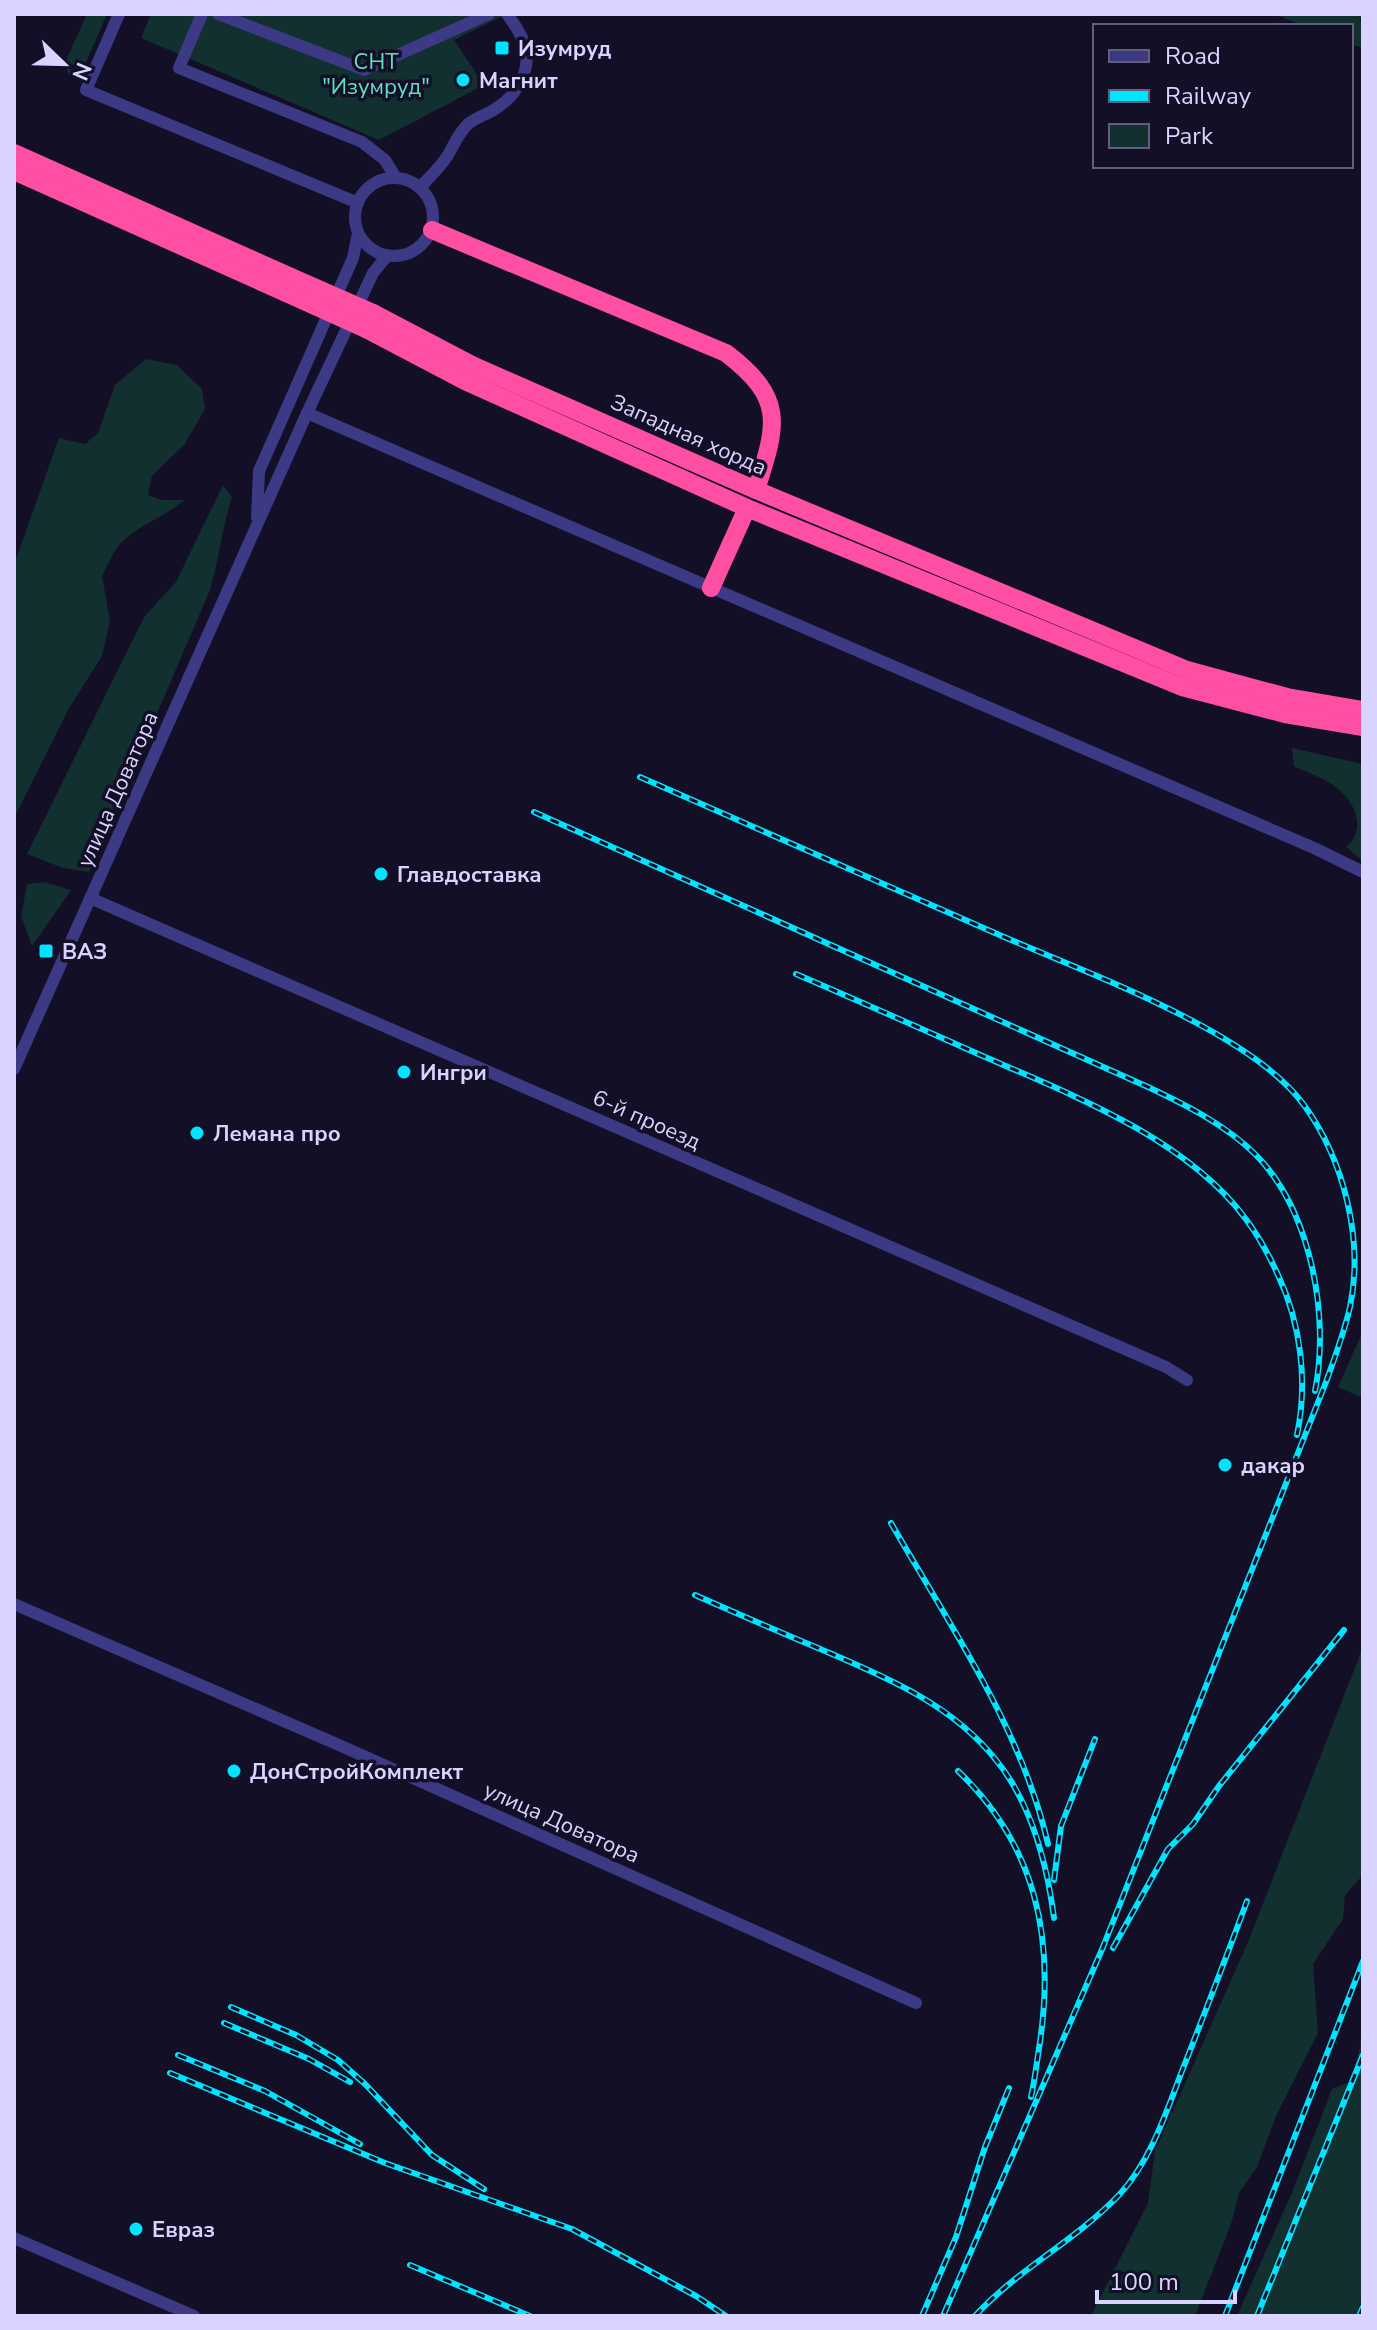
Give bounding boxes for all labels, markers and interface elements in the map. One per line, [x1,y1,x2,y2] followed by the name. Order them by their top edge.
[24,24,104,104] north arrow
[1093,24,1353,168] legend
[518,34,612,64] place label: Изумруд
[493,39,511,57] marker: Изумруд
[1165,40,1221,72] text: Road
[322,47,430,102] park label: СНТ "Изумруд"
[64,58,99,85] text: N
[479,66,558,96] place label: Магнит
[454,71,472,89] marker: Магнит
[1165,80,1252,112] text: Railway
[1165,120,1214,152] text: Park
[606,387,771,483] street label: Западная хорда
[70,707,166,872] street label: улица Доватора
[397,860,542,890] place label: Главдоставка
[372,865,390,883] marker: Главдоставка
[62,937,107,967] place label: ВАЗ
[37,942,55,960] marker: ВАЗ
[420,1058,487,1088] place label: Ингри
[395,1063,413,1081] marker: Ингри
[588,1083,705,1157] street label: 6-й проезд
[213,1119,341,1149] place label: Лемана про
[188,1124,206,1142] marker: Лемана про
[1241,1451,1305,1481] place label: дакар
[1216,1456,1234,1474] marker: дакар
[250,1757,464,1787] place label: ДонСтройКомплект
[225,1762,243,1780] marker: ДонСтройКомплект
[479,1775,644,1871] street label: улица Доватора
[152,2215,215,2245] place label: Евраз
[127,2220,145,2238] marker: Евраз
[1097,2254,1235,2304] scale bar
[1109,2266,1179,2298] text: 100 m

